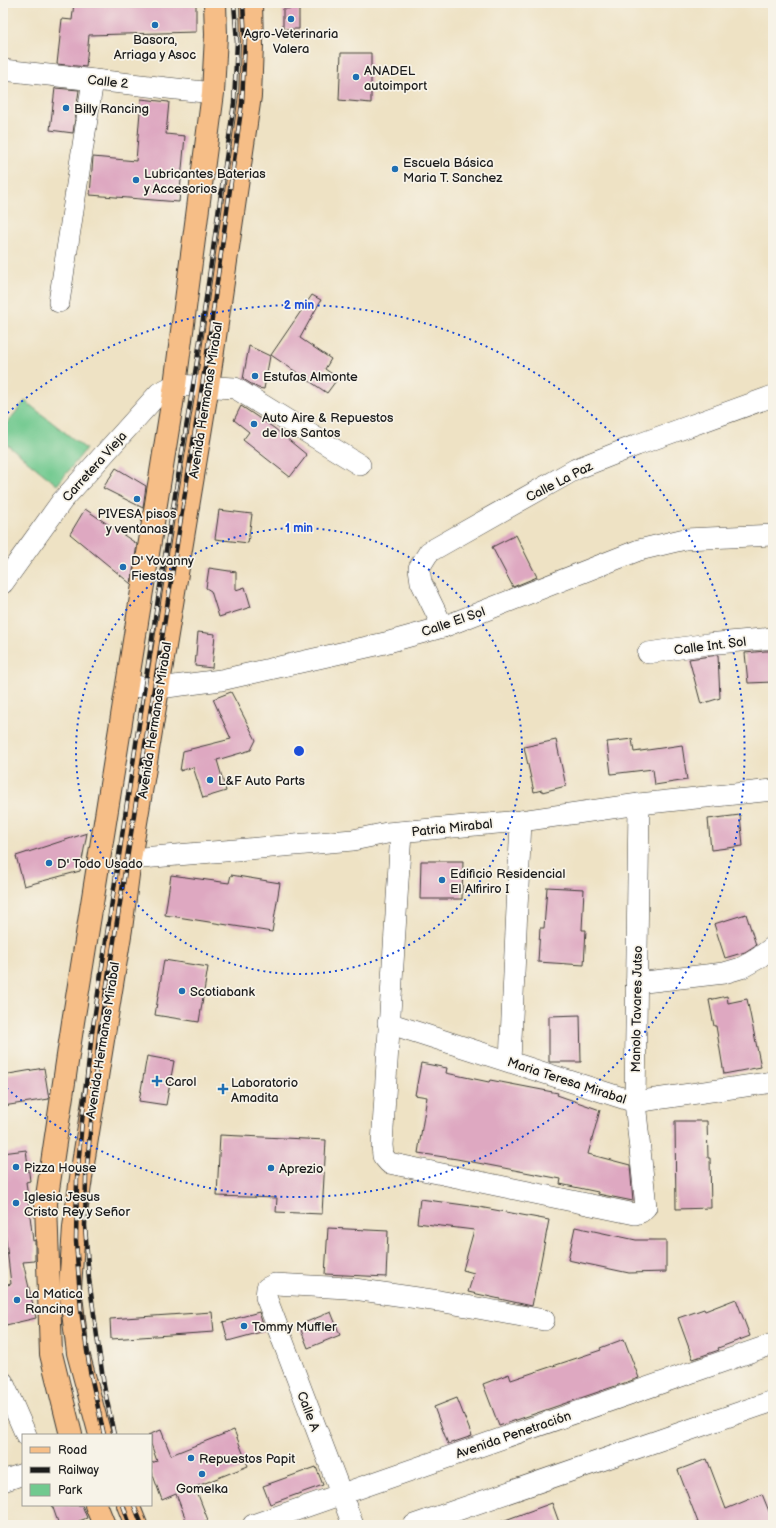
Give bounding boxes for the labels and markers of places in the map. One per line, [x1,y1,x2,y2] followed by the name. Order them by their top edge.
[286,14,296,24] marker: Agro-Veterinaria Valera
[150,20,160,30] marker: Basora, Arriaga y Asoc
[244,26,338,57] place label: Agro-Veterinaria Valera
[114,32,196,63] place label: Basora, Arriaga y Asoc
[364,63,427,94] place label: ANADEL autoimport
[351,72,361,82] marker: ANADEL autoimport
[74,101,149,117] place label: Billy Rancing
[61,103,71,113] marker: Billy Rancing
[403,155,503,186] place label: Escuela Básica Maria T. Sanchez
[390,164,400,174] marker: Escuela Básica Maria T. Sanchez
[143,166,266,197] place label: Lubricantes Baterias y Accesorios
[131,175,141,185] marker: Lubricantes Baterias y Accesorios
[263,369,358,385] place label: Estufas Almonte
[250,371,260,381] marker: Estufas Almonte
[262,410,394,441] place label: Auto Aire & Repuestos de los Santos
[249,419,259,429] marker: Auto Aire & Repuestos de los Santos
[132,494,142,504] marker: PIVESA pisos y ventanas
[98,506,177,537] place label: PIVESA pisos y ventanas
[131,553,194,584] place label: D' Yovanny Fiestas
[118,562,128,572] marker: D' Yovanny Fiestas
[292,744,306,758] centre of rings
[218,773,306,789] place label: L&F Auto Parts
[205,775,215,785] marker: L&F Auto Parts
[57,856,143,872] place label: D' Todo Usado
[44,858,54,868] marker: D' Todo Usado
[450,866,565,897] place label: Edificio Residencial El Alfiriro I
[437,875,447,885] marker: Edificio Residencial El Alfiriro I
[190,984,255,1000] place label: Scotiabank
[177,986,187,996] marker: Scotiabank
[165,1074,196,1090] place label: Carol
[231,1075,298,1106] place label: Laboratorio Amadita
[152,1076,162,1086] marker: Carol
[218,1084,228,1094] marker: Laboratorio Amadita
[24,1160,97,1176] place label: Pizza House
[279,1161,323,1177] place label: Aprezio
[11,1162,21,1172] marker: Pizza House
[266,1163,276,1173] marker: Aprezio
[24,1189,130,1220] place label: Iglesia Jesus Cristo Rey y Señor
[11,1198,21,1208] marker: Iglesia Jesus Cristo Rey y Señor
[25,1286,83,1317] place label: La Matica Rancing
[12,1295,22,1305] marker: La Matica Rancing
[252,1319,337,1335] place label: Tommy Muffler
[239,1321,249,1331] marker: Tommy Muffler
[199,1451,295,1467] place label: Repuestos Papit
[186,1453,196,1463] marker: Repuestos Papit
[197,1469,207,1479] marker: Gomelka
[176,1481,228,1497] place label: Gomelka

